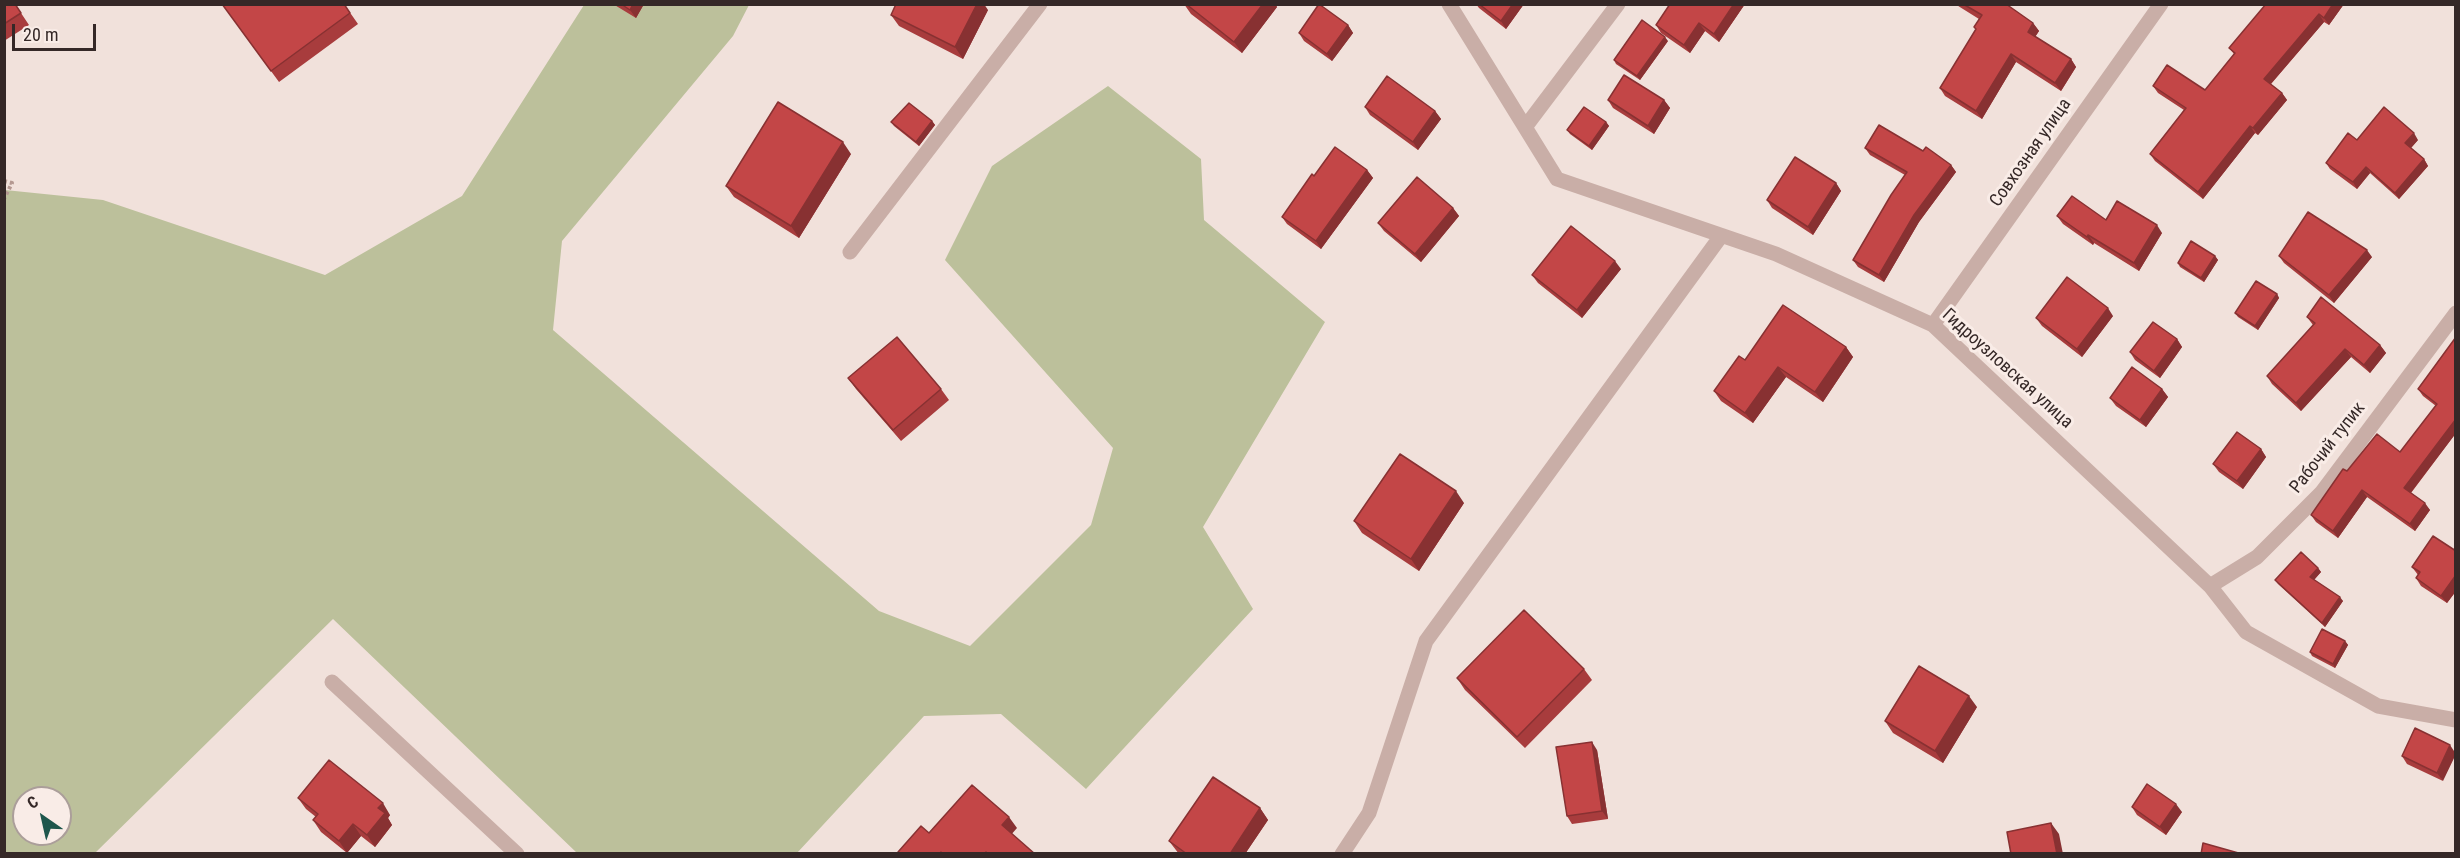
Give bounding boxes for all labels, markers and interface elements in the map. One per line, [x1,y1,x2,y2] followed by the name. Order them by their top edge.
[15,12,99,50] scale bar
[23,24,58,45] text: 20 m
[1986,95,2076,211] street label: Совхозная улица
[1937,305,2077,433] street label: Гидроузловская улица
[2286,398,2370,498] street label: Рабочий тупик
[12,786,72,846] north arrow
[24,792,42,813] text: С

